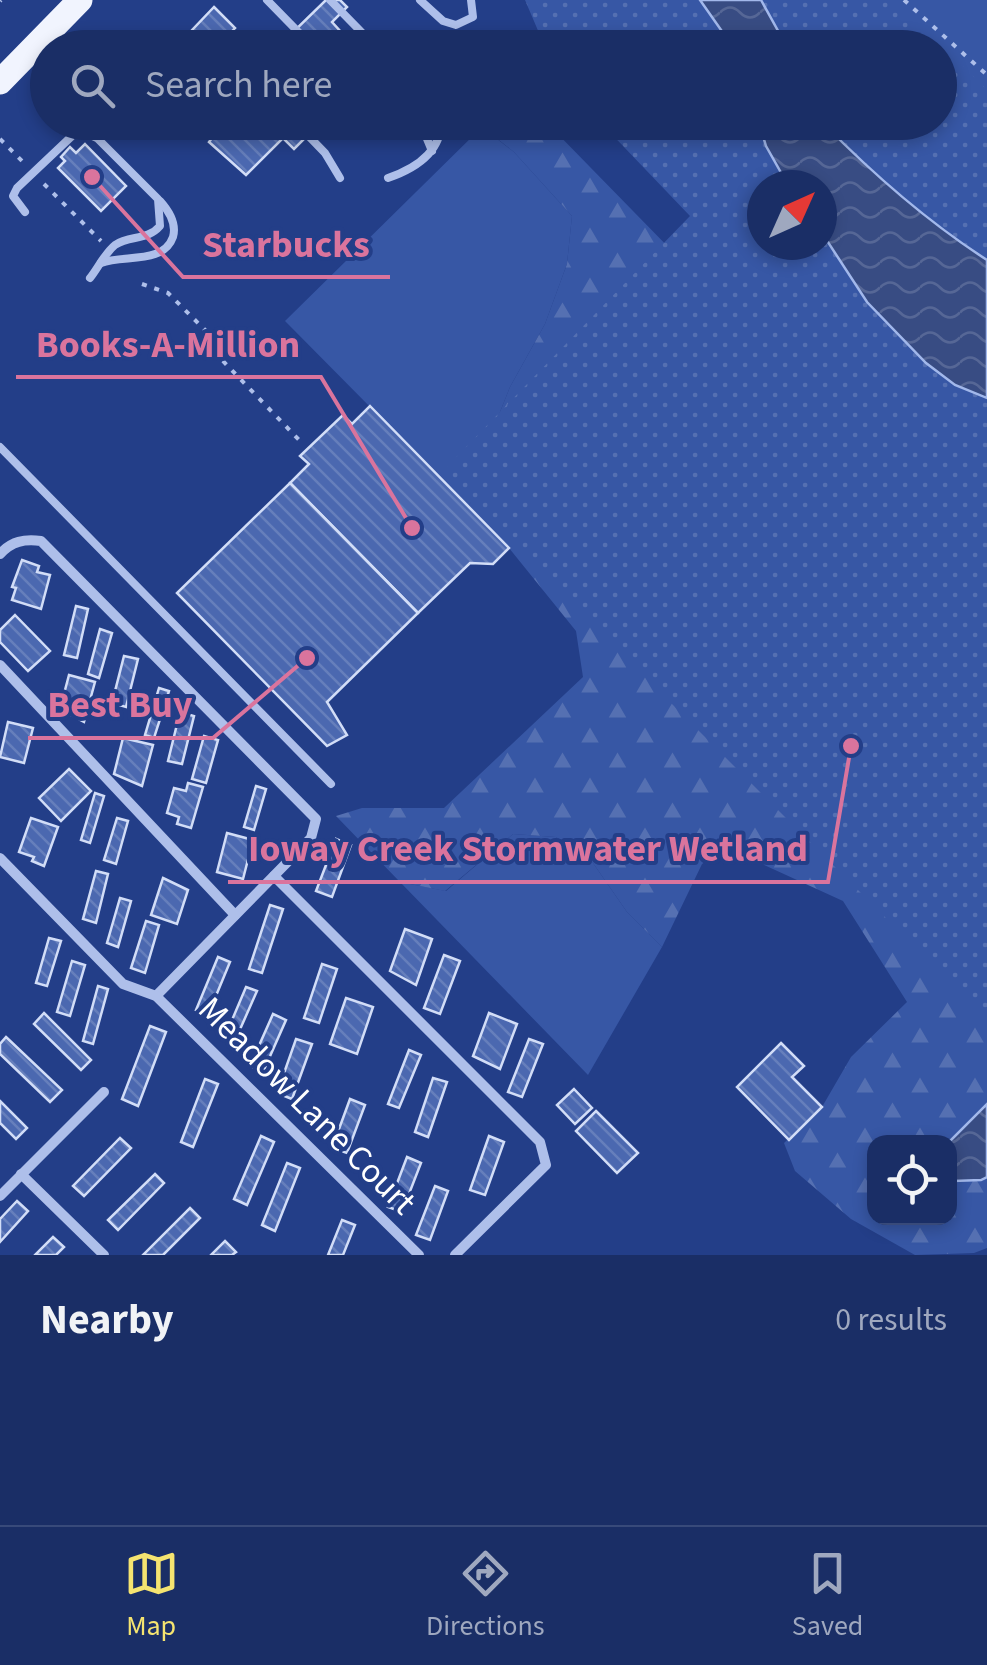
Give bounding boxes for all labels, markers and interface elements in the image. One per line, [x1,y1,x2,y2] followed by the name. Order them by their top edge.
[30,30,957,140] search box
[65,58,120,113] icon: search
[145,58,332,112] text: Search here
[747,170,837,260] north arrow
[183,209,390,277] callout: Starbucks
[202,218,370,272] text: Starbucks
[16,309,321,377] callout: Books-A-Million
[36,318,300,372] text: Books-A-Million
[28,670,213,738] callout: Best Buy
[47,678,193,732] text: Best Buy
[228,814,828,882] callout: Ioway Creek Stormwater Wetland
[248,822,808,876] text: Ioway Creek Stormwater Wetland
[187,986,428,1227] street label: Meadow Lane Court
[867,1135,957,1225] map controls
[867,1135,957,1225] button: locate
[40,1290,174,1350] text: Nearby
[835,1297,947,1343] text: 0 results
[124,1546,179,1646] tab: Map
[426,1546,545,1646] tab: Directions
[792,1546,863,1646] tab: Saved

